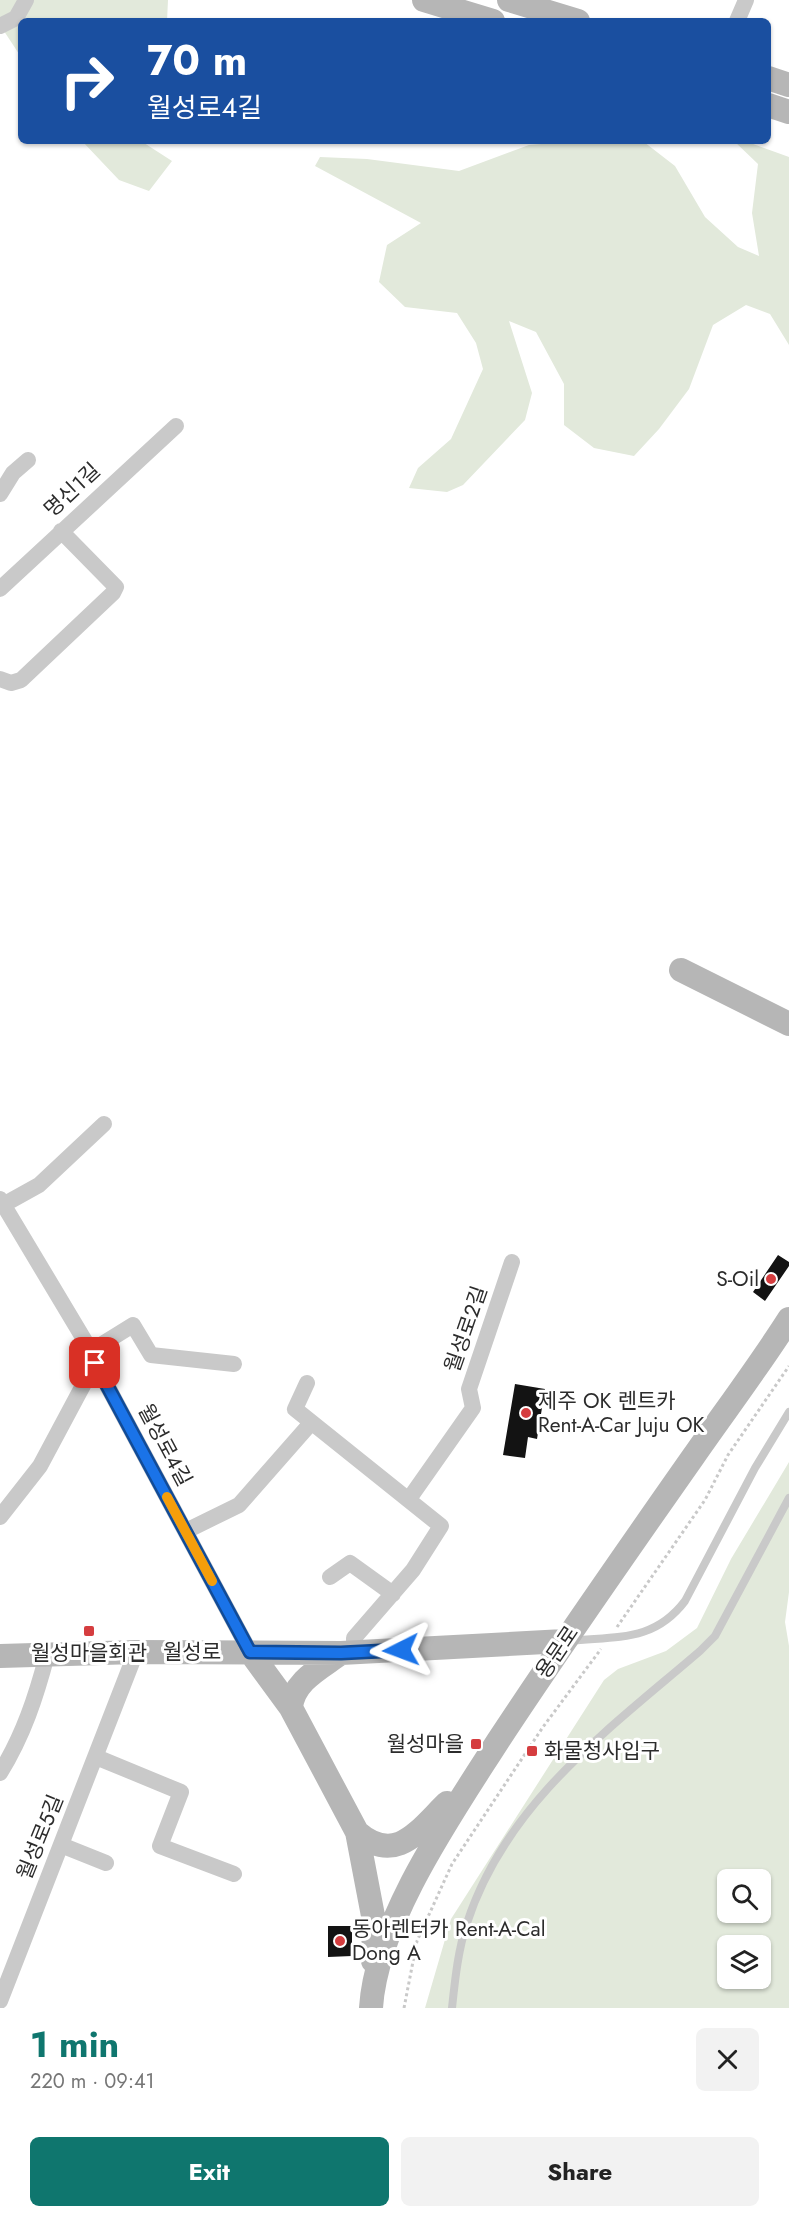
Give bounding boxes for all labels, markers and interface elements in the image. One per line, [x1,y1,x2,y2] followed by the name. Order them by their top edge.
[147,30,247,91] text: 70 m
[48,42,126,120] icon: right
[147,88,262,127] text: 월성로4길
[37,456,107,524] street label: 명신1길
[716,1264,759,1294] place label: S-Oil
[764,1272,778,1286] marker: S-Oil
[437,1282,495,1376] street label: 월성로2길
[69,1337,120,1388] pin
[78,1346,111,1379] icon: arrive
[538,1386,705,1440] place label: 제주 OK 렌트카 Rent-A-Car Juju OK
[131,1398,199,1492] street label: 월성로4길
[519,1406,533,1420] marker: 제주 OK 렌트카 Rent-A-Car Juju OK
[369,1618,433,1682] position arrow
[528,1620,586,1684] street label: 용문로
[82,1624,96,1638] marker: 월성마을회관
[163,1637,221,1667] street label: 월성로
[31,1638,147,1668] place label: 월성마을회관
[387,1729,464,1759] place label: 월성마을
[544,1736,660,1766] place label: 화물청사입구
[469,1737,483,1751] marker: 월성마을
[525,1744,539,1758] marker: 화물청사입구
[9,1790,71,1884] street label: 월성로5길
[717,1869,771,1989] map controls
[717,1869,771,1923] button: search
[352,1914,546,1968] place label: 동아렌터카 Rent-A-Cal Dong A
[333,1934,347,1948] marker: 동아렌터카 Rent-A-Cal Dong A
[717,1935,771,1989] button: layers
[30,2018,119,2070] text: 1 min
[696,2028,759,2091] button: close
[30,2067,155,2096] text: 220 m · 09:41
[30,2137,389,2206] button: Exit
[401,2137,759,2206] button: Share

